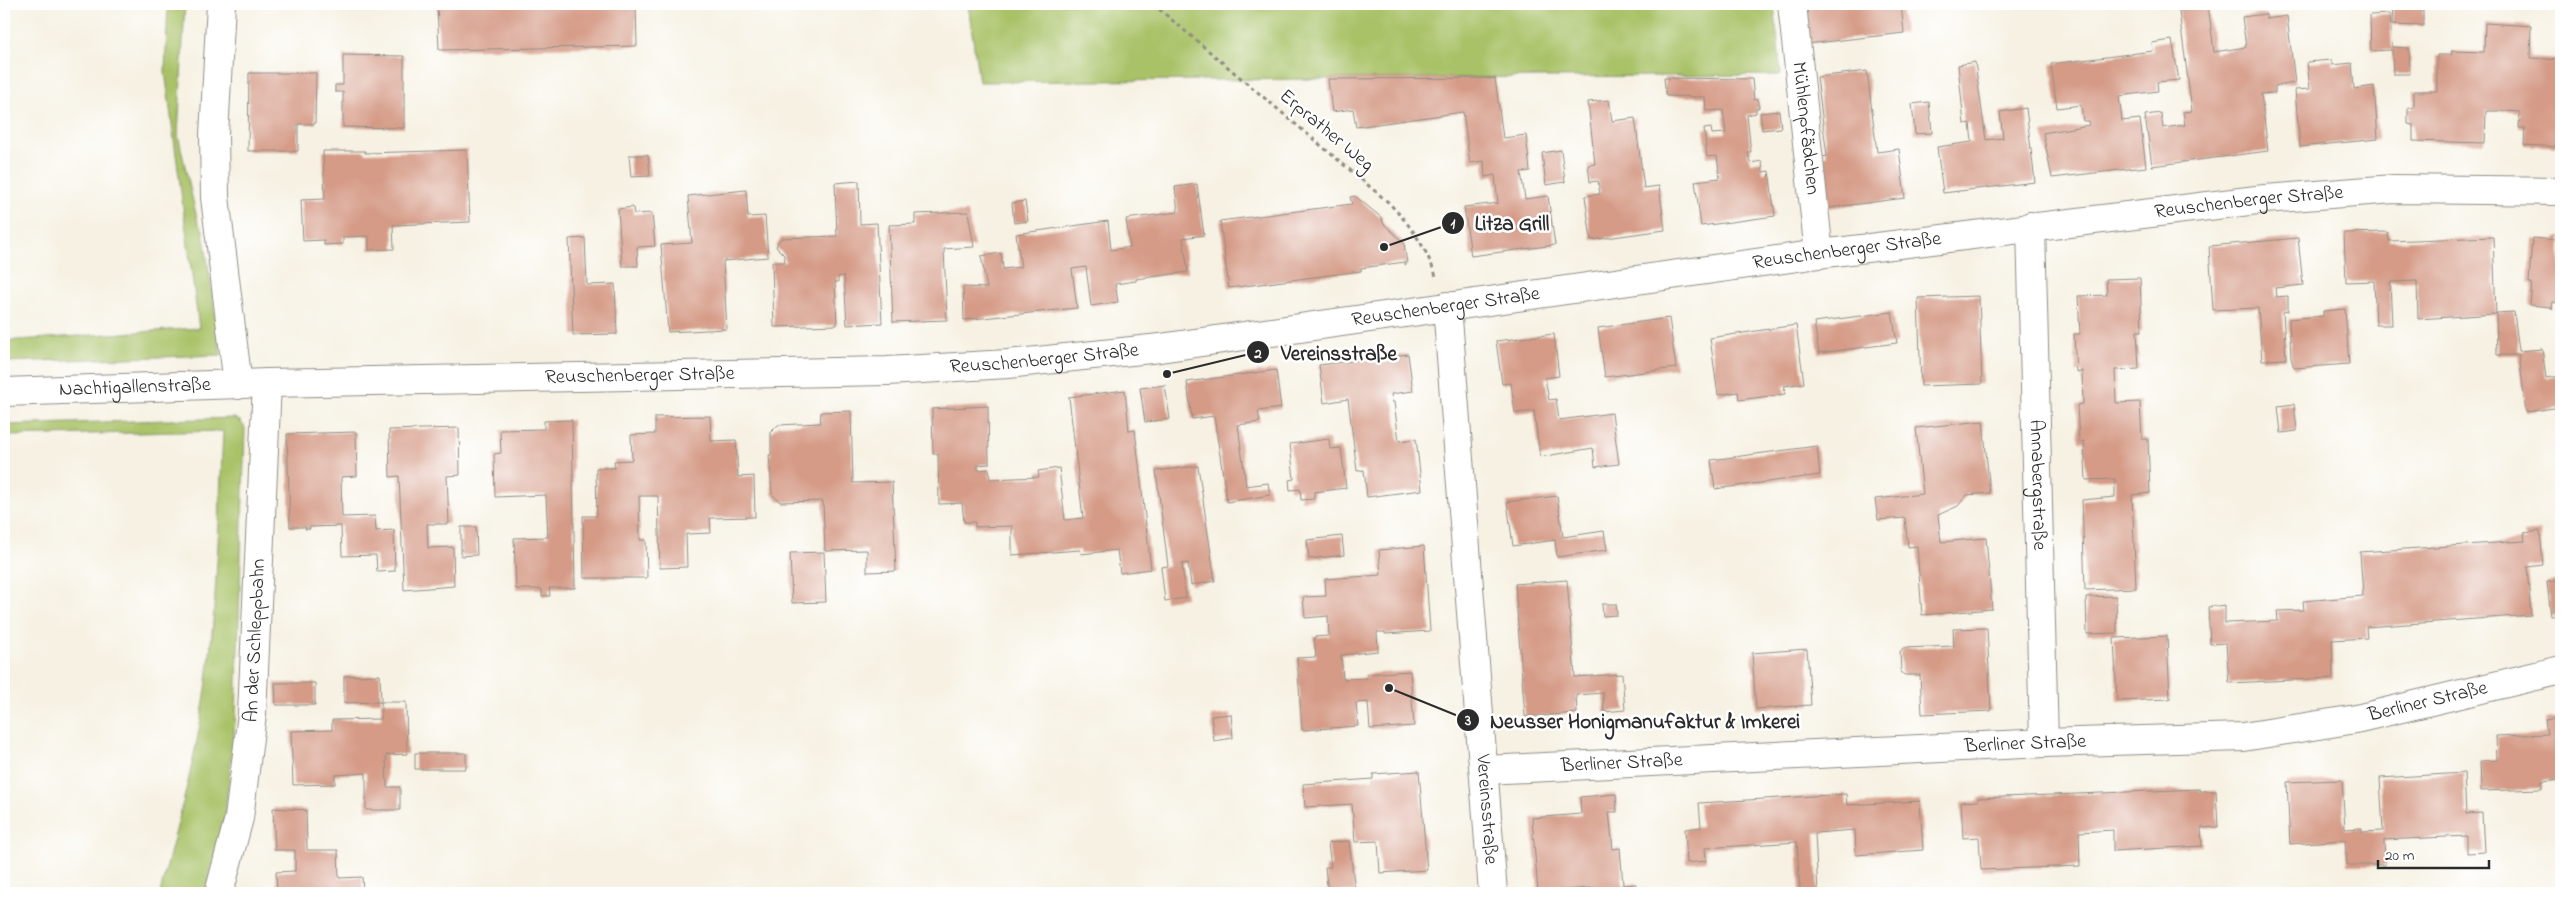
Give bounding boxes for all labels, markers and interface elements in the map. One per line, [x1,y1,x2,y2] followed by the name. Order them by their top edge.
[1784,60,1827,197] street label: Mühlenpfädchen
[1272,83,1380,180] street label: Erprather Weg
[2153,178,2344,227] street label: Reuschenberger Straße
[1440,205,1560,241] callout: Litza Grill
[1475,210,1550,240] text: Litza Grill
[1451,213,1456,235] text: 1
[1751,225,1943,278] street label: Reuschenberger Straße
[1350,279,1542,335] street label: Reuschenberger Straße
[1246,334,1407,370] callout: Vereinsstraße
[949,336,1140,382] street label: Reuschenberger Straße
[1280,340,1398,370] text: Vereinsstraße
[1253,343,1262,365] text: 2
[545,359,735,392] street label: Reuschenberger Straße
[59,370,211,405] street label: Nachtigallenstraße
[2021,419,2054,551] street label: Annabergstraße
[237,558,274,724] street label: An der Schleppbahn
[2364,674,2490,730] street label: Berliner Straße
[1455,702,1810,738] callout: Neusser Honigmanufaktur & Imkerei
[1490,708,1800,740] text: Neusser Honigmanufaktur & Imkerei
[1464,710,1471,732] text: 3
[1963,727,2087,761] street label: Berliner Straße
[1559,746,1683,781] street label: Berliner Straße
[1468,752,1505,866] street label: Vereinsstraße
[2378,837,2489,869] scale bar
[2385,845,2415,867] text: 20 m

